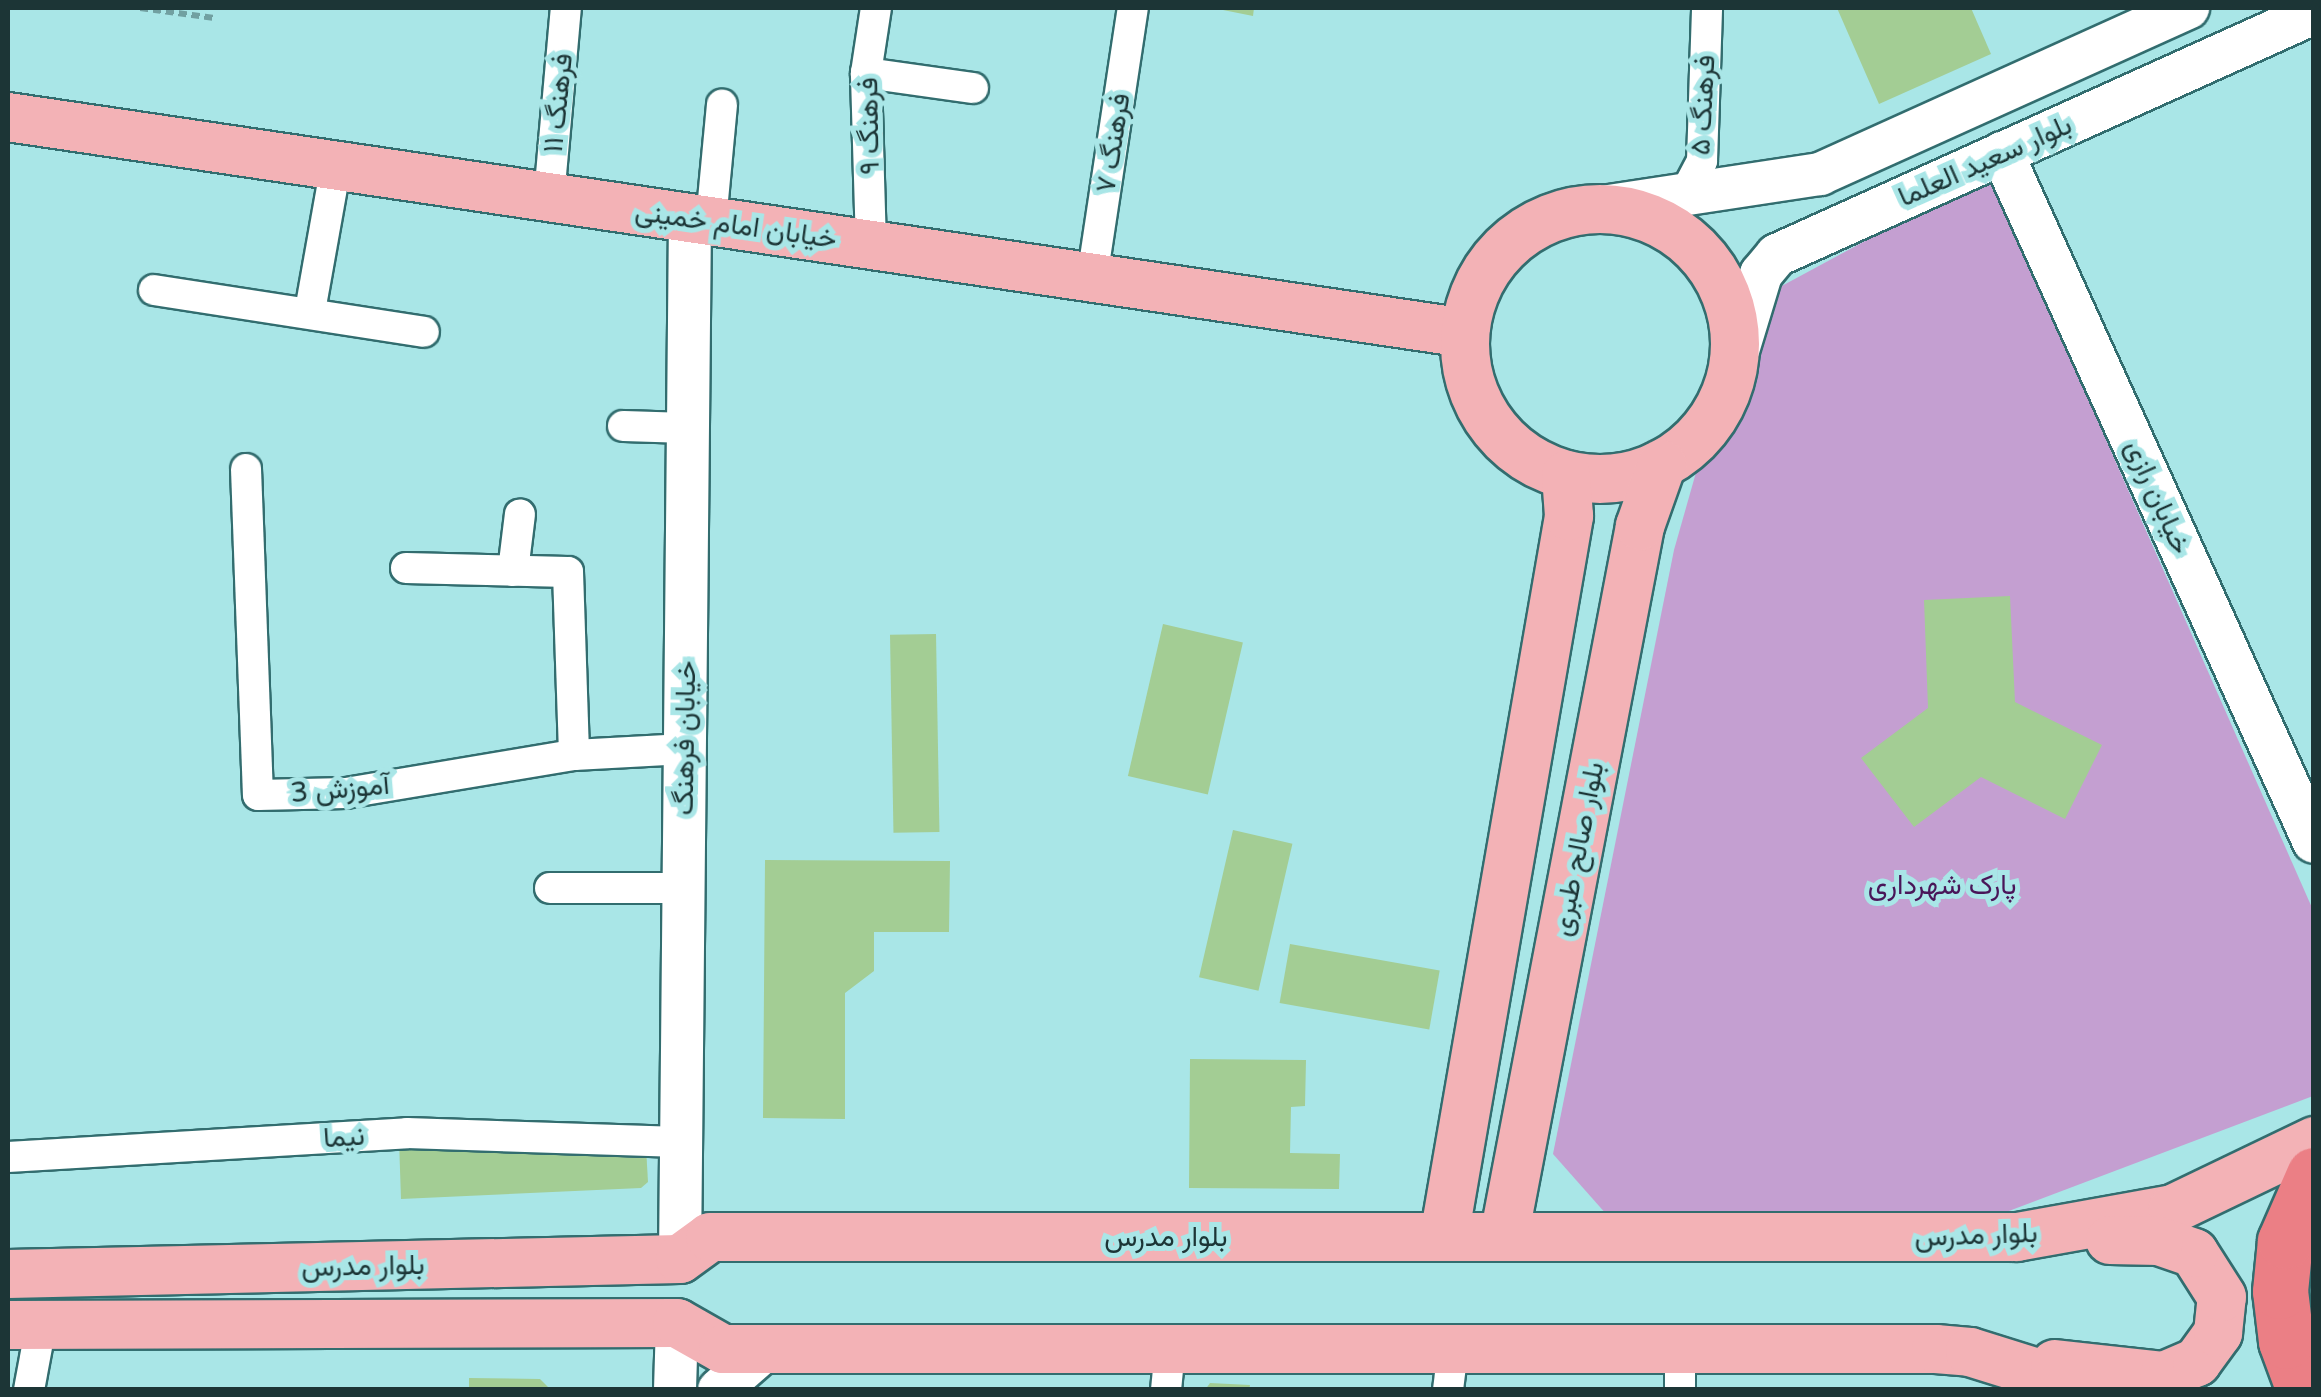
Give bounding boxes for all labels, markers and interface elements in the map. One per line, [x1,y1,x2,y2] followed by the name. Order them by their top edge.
[536,51,580,155] street label: فرهنگ ۱۱
[1684,54,1722,156] street label: فرهنگ ۵
[851,77,887,175] street label: فرهنگ ۹
[1089,91,1137,195] street label: فرهنگ ۷
[1893,108,2077,214] street label: بلوار سعید العلما
[633,194,839,256] street label: خیابان امام خمینی
[2118,435,2198,559] street label: خیابان رازی
[667,660,703,816] street label: خیابان فرهنگ
[1545,759,1611,939] street label: بلوار صالح طبری
[289,768,391,810] street label: آموزش 3
[1868,868,2016,902] park label: پارک شهرداری
[322,1119,366,1155] street label: نیما
[1914,1216,2038,1254] street label: بلوار مدرس
[1104,1220,1228,1254] street label: بلوار مدرس
[301,1248,425,1284] street label: بلوار مدرس

